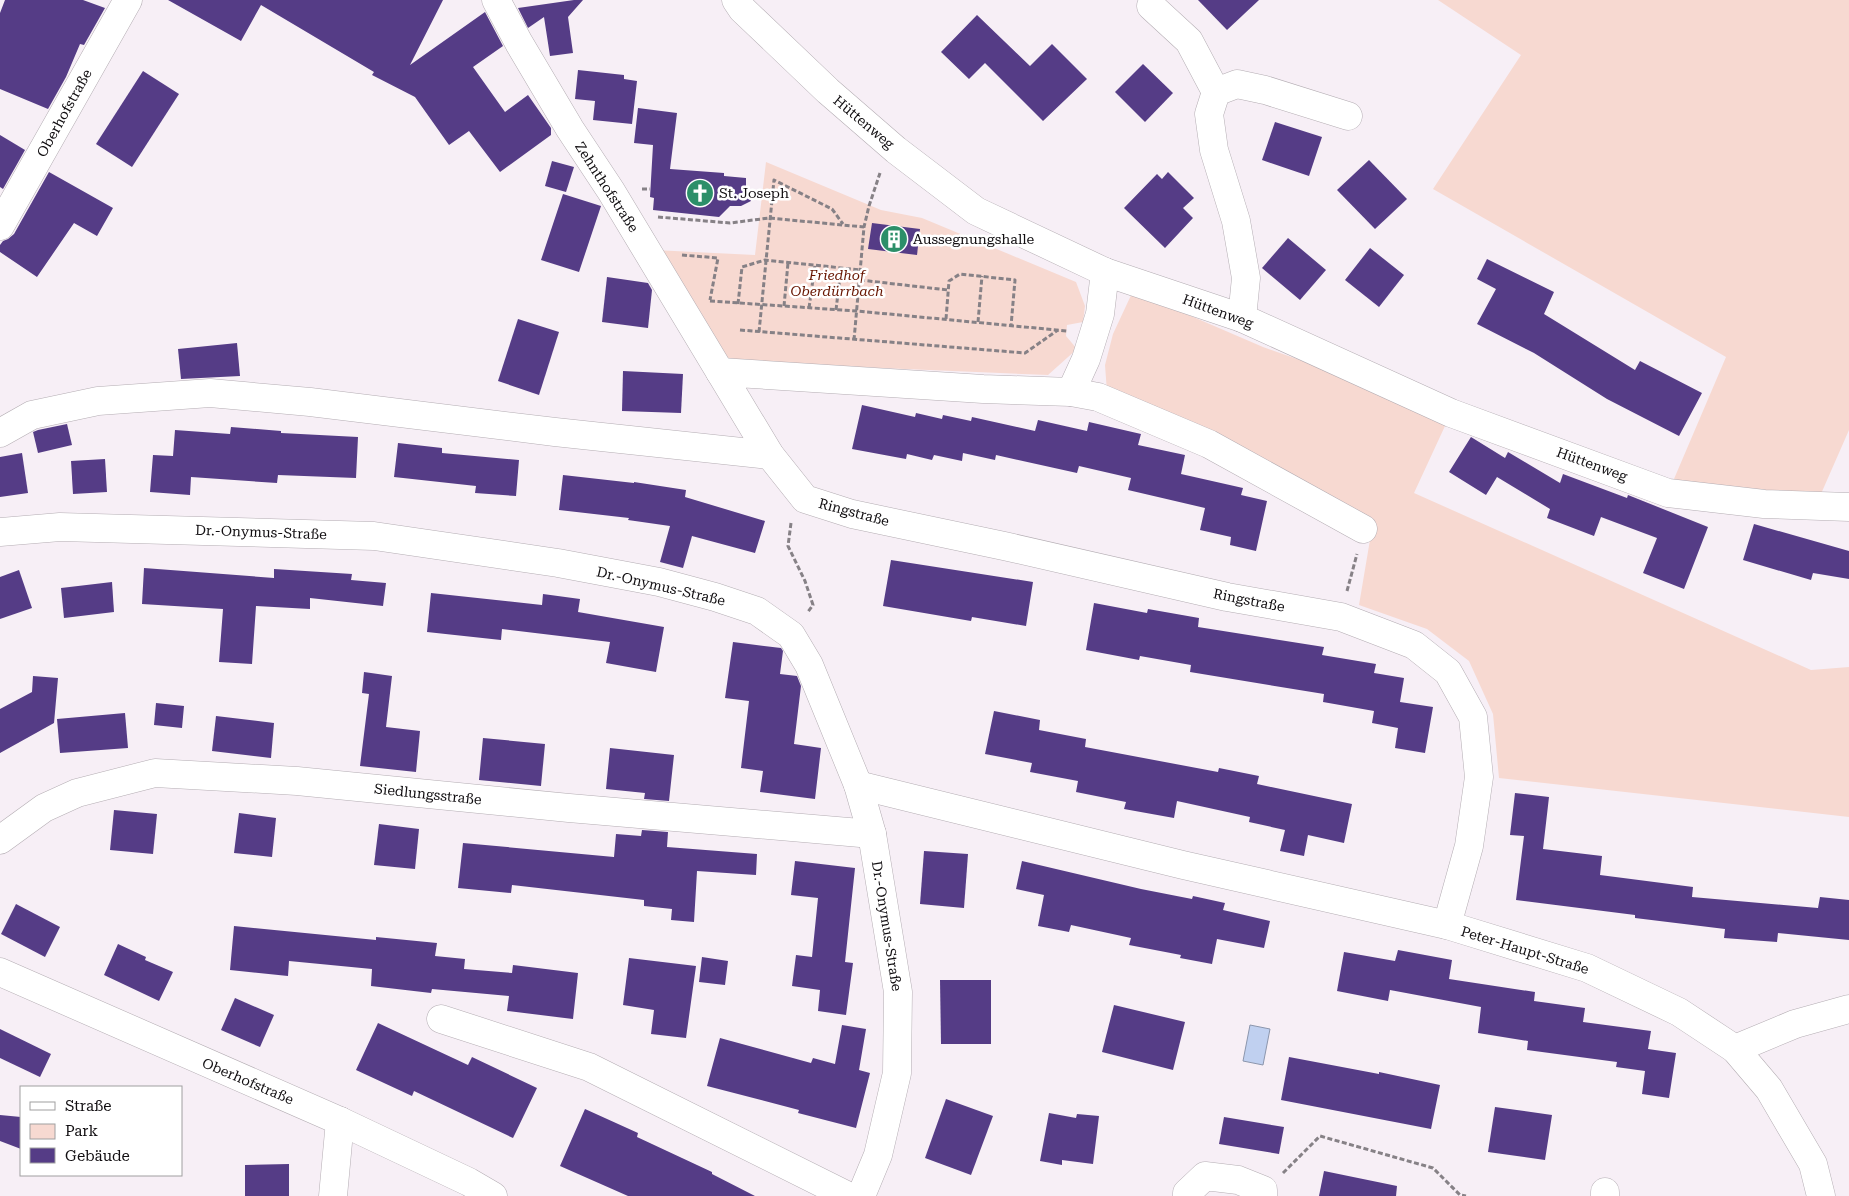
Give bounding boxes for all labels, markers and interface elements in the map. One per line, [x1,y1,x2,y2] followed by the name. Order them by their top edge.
[33,66,95,160] street label: Oberhofstraße
[830,92,898,152] street label: Hüttenweg
[572,139,642,235] street label: Zehnthofstraße
[685,178,715,208] church icon: St. Joseph
[719,185,789,201] place label: St. Joseph
[879,224,909,254] building icon: Aussegnungshalle
[913,231,1035,247] place label: Aussegnungshalle
[791,267,884,299] park label: Friedhof Oberdürrbach
[1180,291,1256,331] street label: Hüttenweg
[1554,444,1630,484] street label: Hüttenweg
[817,495,891,529] street label: Ringstraße
[195,522,327,542] street label: Dr.-Onymus-Straße
[595,563,727,609] street label: Dr.-Onymus-Straße
[1212,585,1286,615] street label: Ringstraße
[373,780,483,808] street label: Siedlungsstraße
[869,860,905,993] street label: Dr.-Onymus-Straße
[1459,923,1591,977] street label: Peter-Haupt-Straße
[200,1055,296,1108] street label: Oberhofstraße
[20,1086,182,1176] legend
[65,1097,112,1115] text: Straße
[65,1122,99,1140] text: Park
[65,1147,130,1165] text: Gebäude

